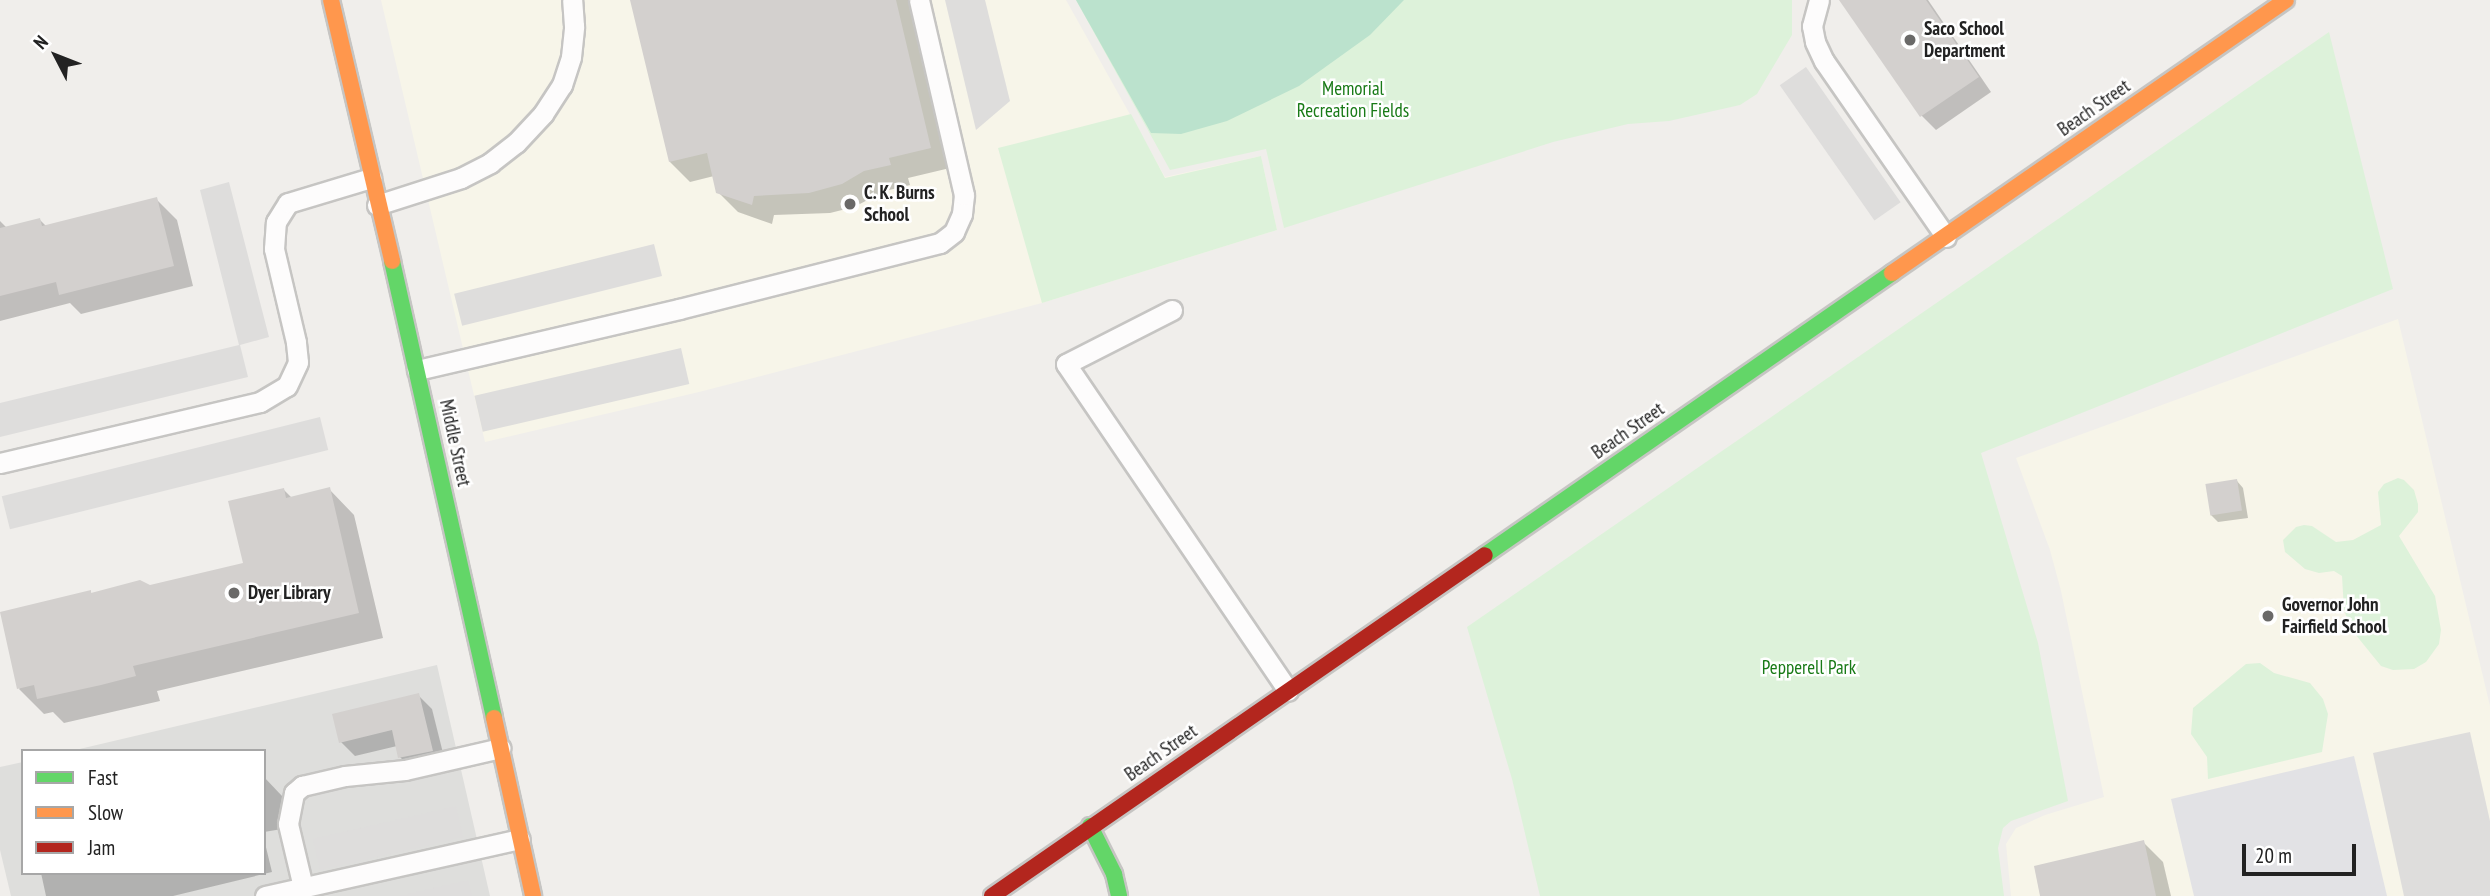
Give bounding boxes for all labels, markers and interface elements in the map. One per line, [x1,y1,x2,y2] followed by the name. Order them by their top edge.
[1924,18,2005,62] place label: Saco School Department
[21,21,91,91] north arrow
[28,30,53,54] text: N
[1902,32,1918,48] marker: Saco School Department
[2054,75,2134,141] street label: Beach Street
[1297,78,1409,122] park label: Memorial Recreation Fields
[864,182,937,226] place label: C. K. Burns School
[842,196,858,212] marker: C. K. Burns School
[435,397,475,489] street label: Middle Street
[1588,398,1668,464] street label: Beach Street
[248,582,330,604] place label: Dyer Library
[226,585,242,601] marker: Dyer Library
[2282,594,2387,638] place label: Governor John Fairfield School
[2260,608,2276,624] marker: Governor John Fairfield School
[1762,657,1856,679] park label: Pepperell Park
[1121,720,1201,786] street label: Beach Street
[21,749,266,875] legend
[88,764,118,791] text: Fast
[88,799,123,826] text: Slow
[2245,830,2359,874] scale bar
[88,834,115,861] text: Jam
[2255,842,2292,869] text: 20 m

